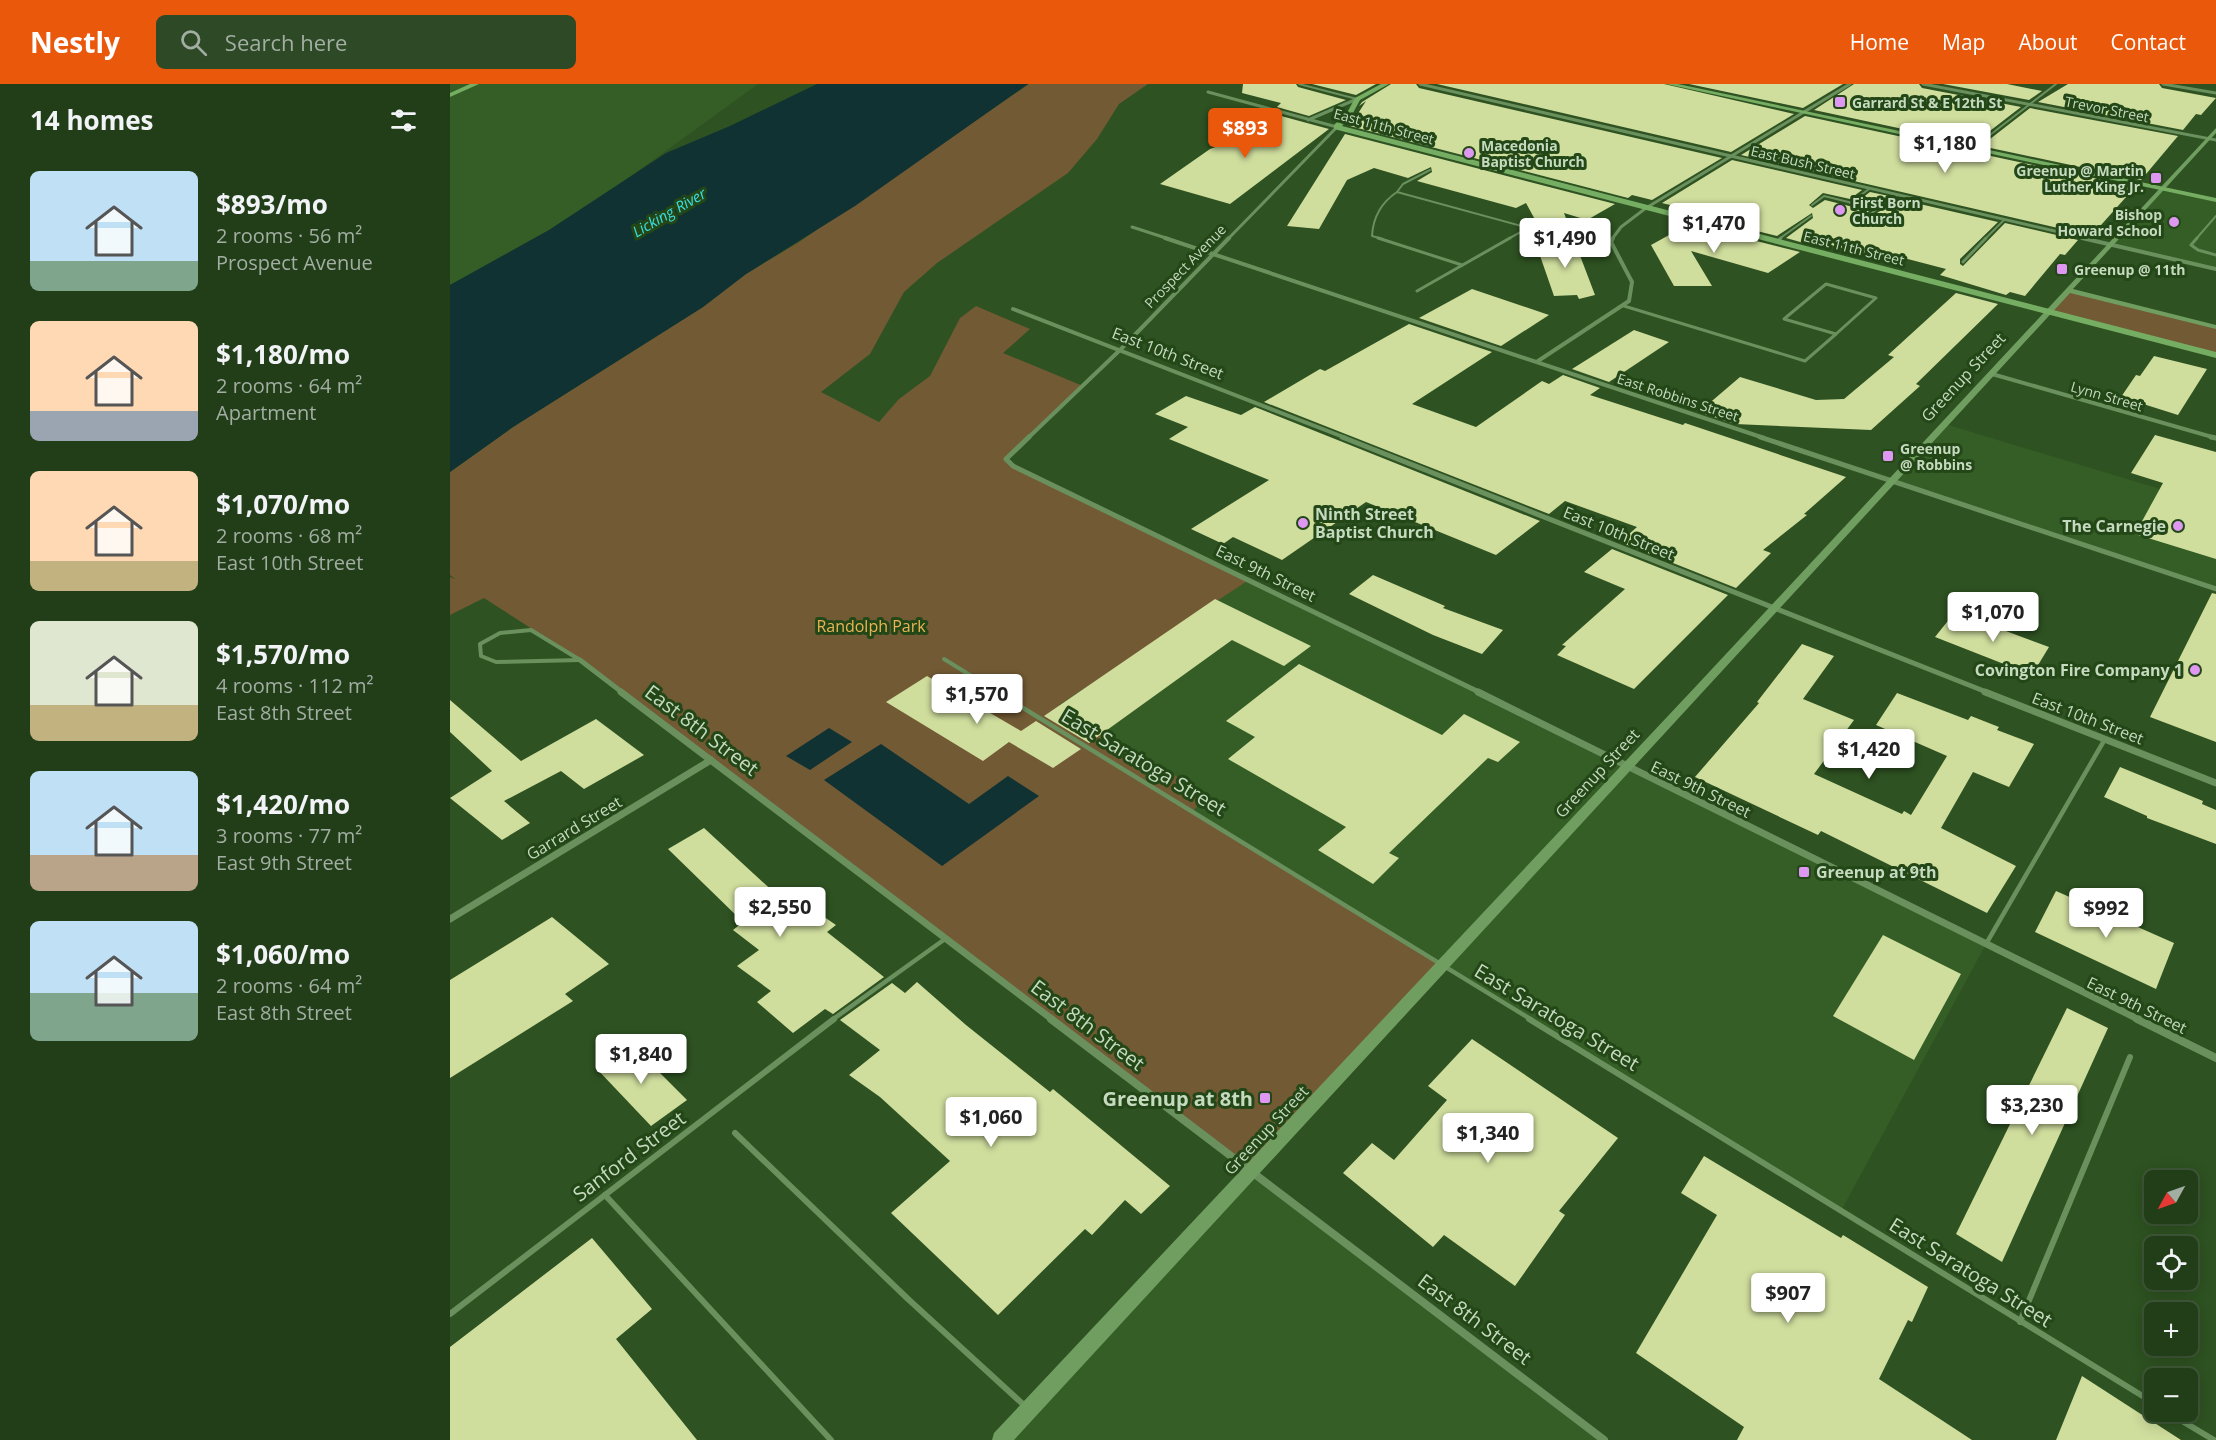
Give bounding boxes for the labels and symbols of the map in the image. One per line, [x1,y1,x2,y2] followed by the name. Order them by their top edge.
[2063,92,2151,126] street label: Trevor Street
[1852,93,2002,112] place label: Garrard St & E 12th St
[1833,95,1847,109] marker: Garrard St & E 12th St
[1332,103,1436,149] street label: East 11th Street
[1209,108,1281,159] pin: $893
[1896,123,1994,174] pin: $1,180
[1481,136,1585,171] place label: Macedonia Baptist Church
[1749,141,1857,183] street label: East Bush Street
[1462,146,1476,160] marker: Macedonia Baptist Church
[2016,161,2144,196] place label: Greenup @ Martin Luther King Jr.
[2149,171,2163,185] marker: Greenup @ Martin Luther King Jr.
[629,182,710,241] water label: Licking River
[1852,193,1921,228] place label: First Born Church
[1665,203,1763,254] pin: $1,470
[1833,203,1847,217] marker: First Born Church
[2058,205,2162,240] place label: Bishop Howard School
[2167,215,2181,229] marker: Bishop Howard School
[1516,218,1614,269] pin: $1,490
[1140,220,1230,312] street label: Prospect Avenue
[1802,226,1906,270] street label: East 11th Street
[2074,260,2185,279] place label: Greenup @ 11th
[2055,262,2069,276] marker: Greenup @ 11th
[1109,322,1227,385] street label: East 10th Street
[1916,327,2010,426] street label: Greenup Street
[1615,368,1741,426] street label: East Robbins Street
[2069,377,2145,415] street label: Lynn Street
[1900,439,1972,474] place label: Greenup @ Robbins
[1881,449,1895,463] marker: Greenup @ Robbins
[1560,501,1678,565] street label: East 10th Street
[1315,503,1434,543] place label: Ninth Street Baptist Church
[2062,515,2166,537] place label: The Carnegie
[1296,516,1310,530] marker: Ninth Street Baptist Church
[2171,519,2185,533] marker: The Carnegie
[1212,539,1320,607] street label: East 9th Street
[1944,592,2042,643] pin: $1,070
[816,615,926,637] park label: Randolph Park
[1975,659,2183,681] place label: Covington Fire Company 1
[2188,663,2202,677] marker: Covington Fire Company 1
[928,674,1026,725] pin: $1,570
[640,678,764,782] street label: East 8th Street
[2029,687,2147,750] street label: East 10th Street
[1057,702,1231,822] street label: East Saratoga Street
[1550,723,1644,822] street label: Greenup Street
[1820,729,1918,780] pin: $1,420
[1647,755,1755,823] street label: East 9th Street
[522,791,626,865] street label: Garrard Street
[1816,861,1936,883] place label: Greenup at 9th
[1797,865,1811,879] marker: Greenup at 9th
[731,887,829,938] pin: $2,550
[2070,888,2142,939] pin: $992
[1470,957,1644,1077] street label: East Saratoga Street
[2083,971,2191,1039] street label: East 9th Street
[1026,973,1150,1077] street label: East 8th Street
[592,1034,690,1085] pin: $1,840
[1219,1080,1313,1179] street label: Greenup Street
[1102,1085,1253,1112] place label: Greenup at 8th
[1983,1085,2081,1136] pin: $3,230
[1258,1091,1272,1105] marker: Greenup at 8th
[942,1097,1040,1148] pin: $1,060
[567,1105,691,1207] street label: Sanford Street
[1439,1113,1537,1164] pin: $1,340
[2144,1170,2198,1224] north arrow
[1884,1211,2058,1333] street label: East Saratoga Street
[1413,1267,1537,1371] street label: East 8th Street
[1752,1273,1824,1324] pin: $907

